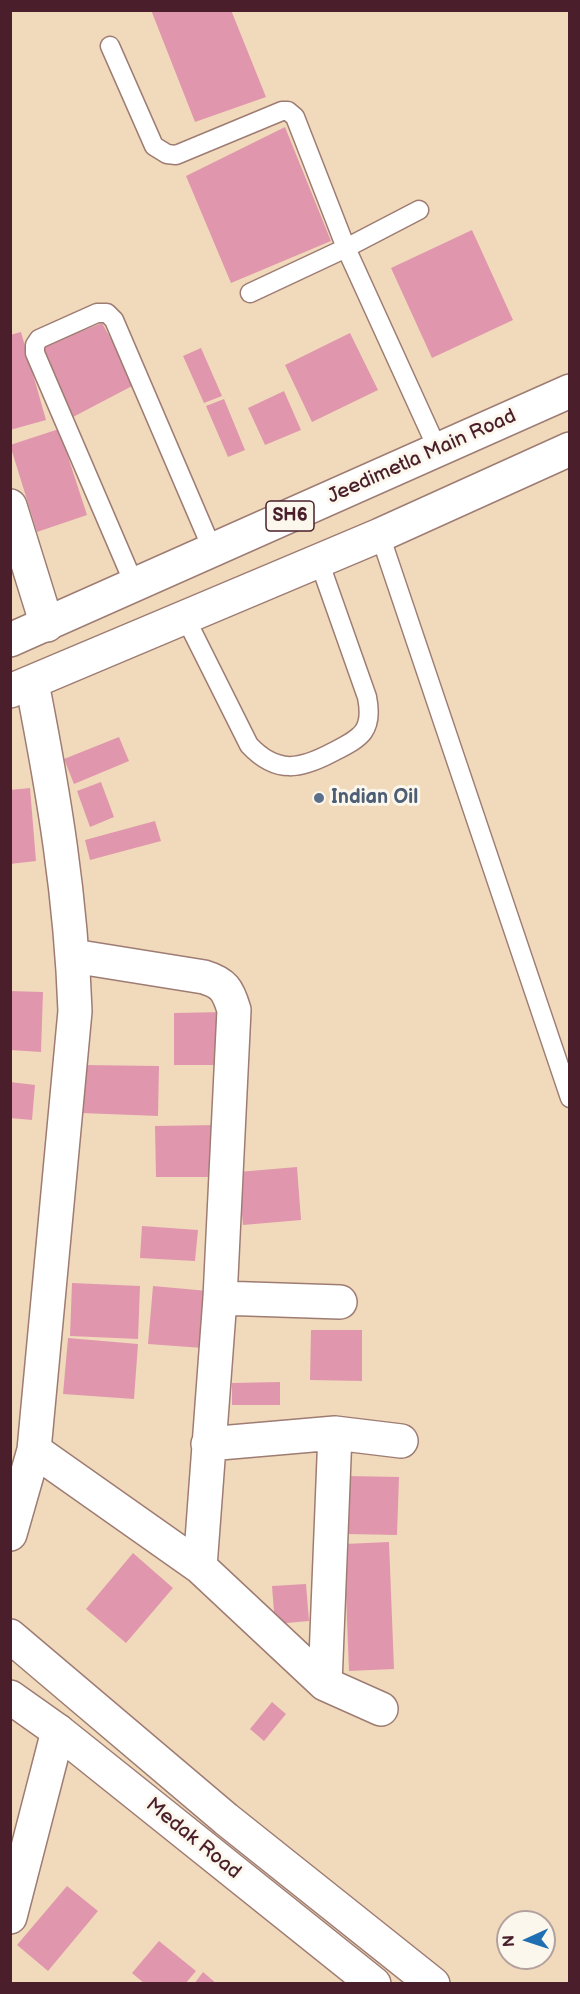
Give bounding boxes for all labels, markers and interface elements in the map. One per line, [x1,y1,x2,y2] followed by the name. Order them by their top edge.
[324,405,520,509] street label: Jeedimetla Main Road
[266,501,314,531] road number: SH6
[331,786,418,810] place label: Indian Oil
[312,791,326,805] marker: Indian Oil
[141,1793,245,1885] street label: Medak Road
[496,1910,556,1970] north arrow
[500,1934,519,1947] text: N

